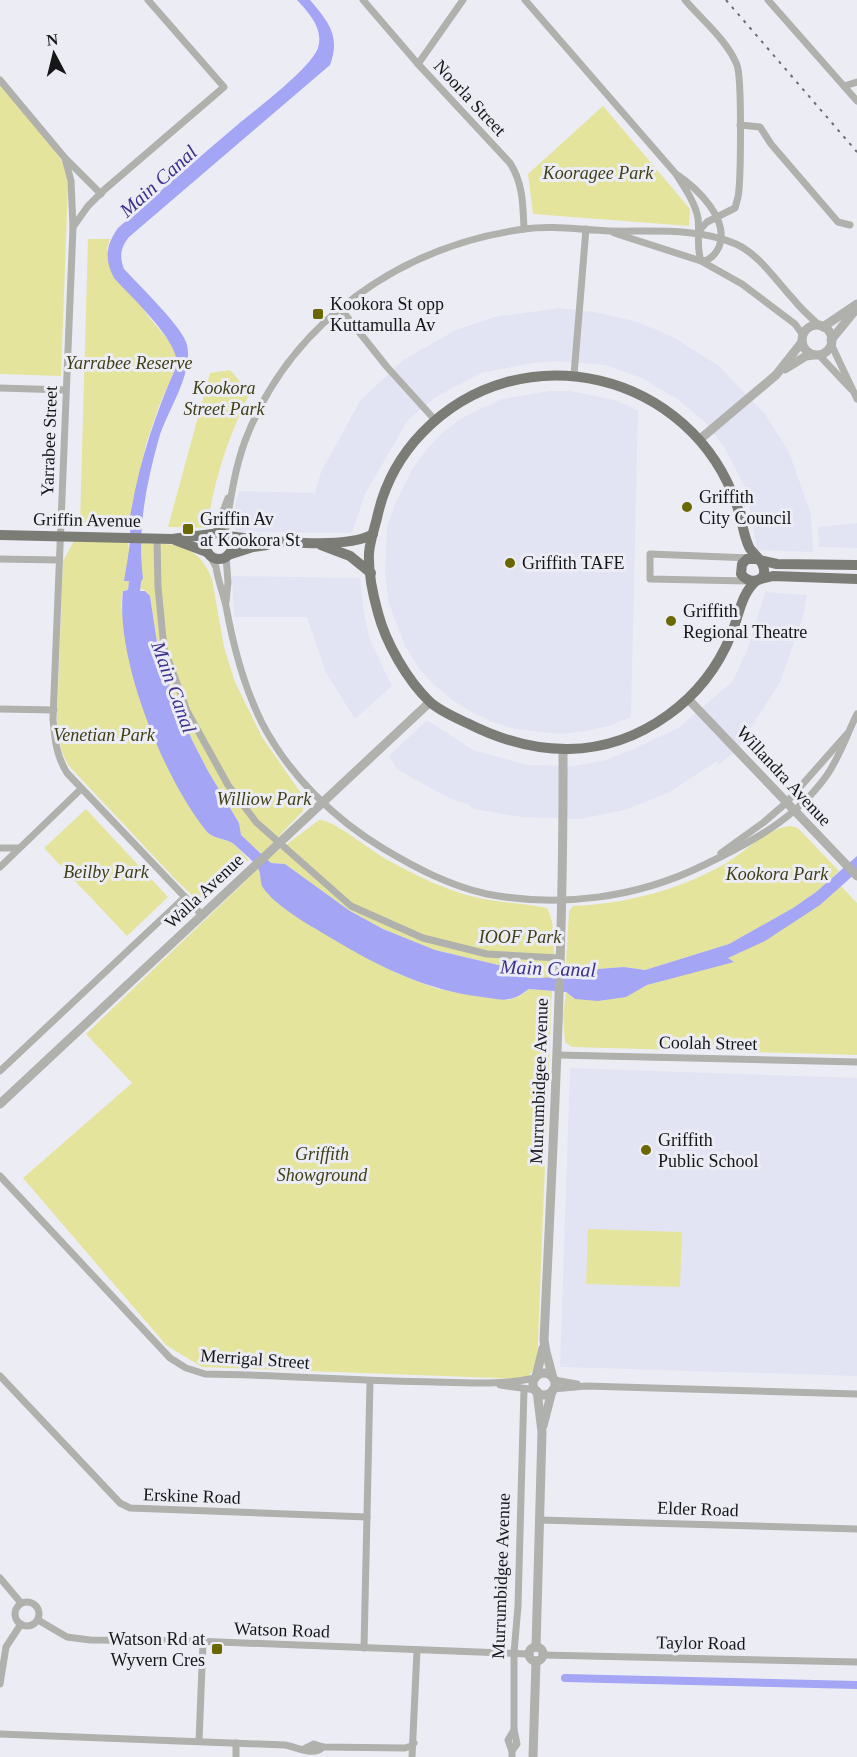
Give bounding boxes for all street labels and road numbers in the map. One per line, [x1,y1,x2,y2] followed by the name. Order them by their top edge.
[430,56,510,140] street label: Noorla Street
[37,385,61,497] street label: Yarrabee Street
[33,509,141,531] street label: Griffin Avenue
[733,722,835,830] street label: Willandra Avenue
[161,850,247,932] street label: Walla Avenue
[526,998,552,1164] street label: Murrumbidgee Avenue
[659,1032,757,1054] street label: Coolah Street
[200,1345,310,1373] street label: Merrigal Street
[143,1484,241,1508] street label: Erskine Road
[488,1493,514,1659] street label: Murrumbidgee Avenue
[657,1498,739,1520] street label: Elder Road
[234,1618,330,1642] street label: Watson Road
[656,1632,746,1654] street label: Taylor Road

